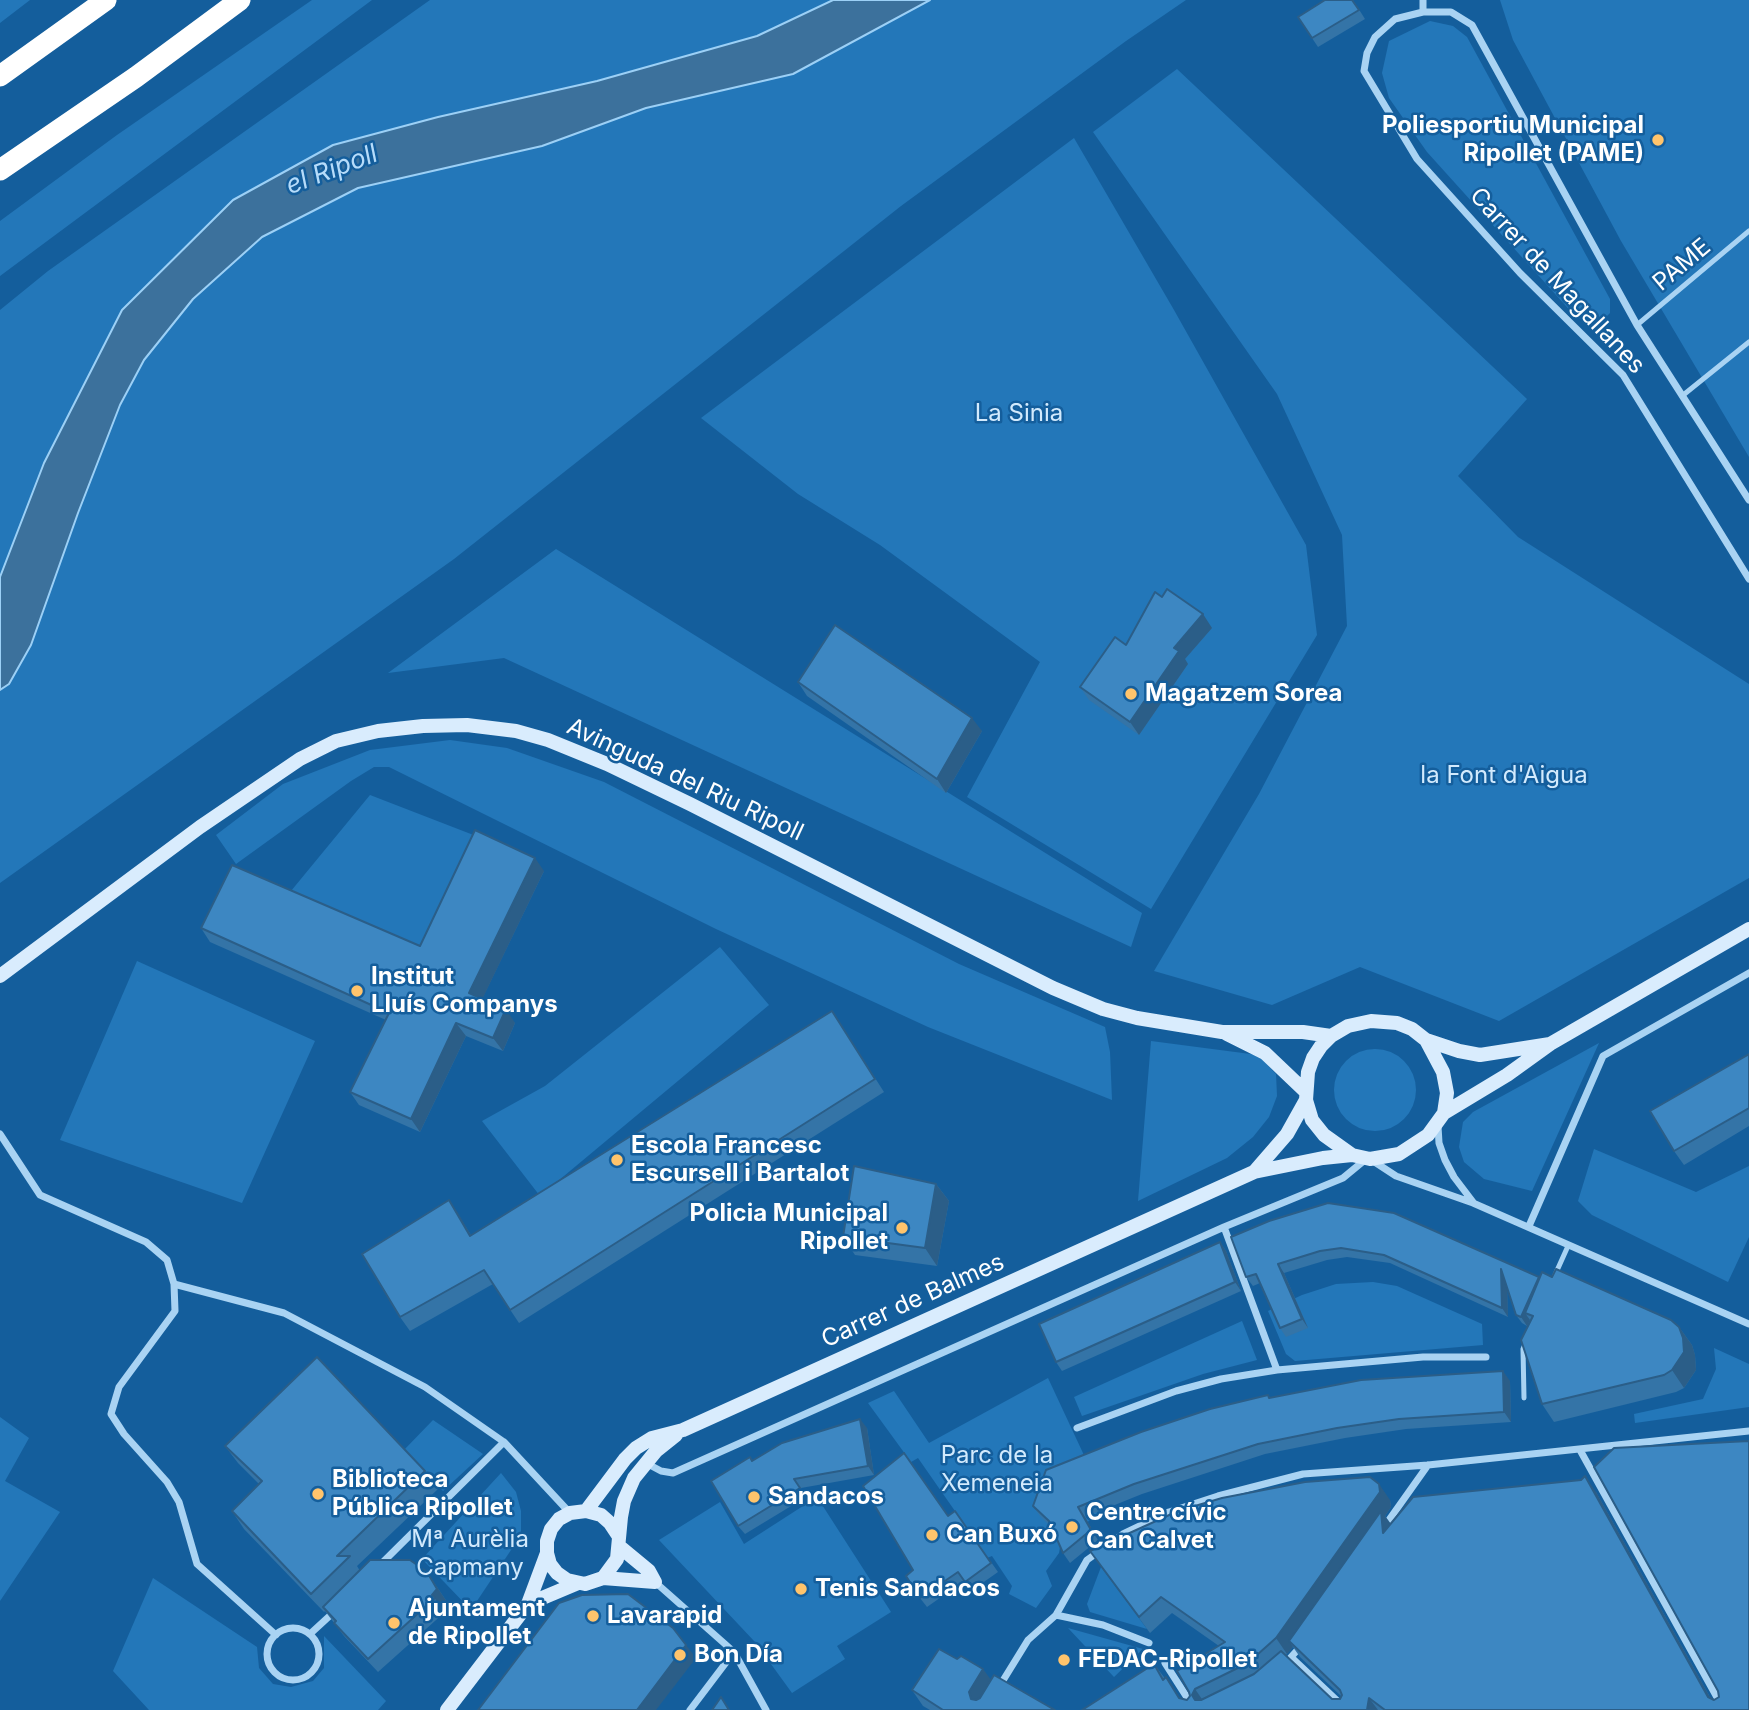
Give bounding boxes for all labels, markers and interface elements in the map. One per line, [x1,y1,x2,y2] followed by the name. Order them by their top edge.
[1382,112,1644,168] place label: Poliesportiu Municipal Ripollet (PAME)
[1650,132,1666,148] marker: Poliesportiu Municipal Ripollet (PAME)
[282,138,382,202] water label: el Ripoll
[1463,182,1651,380] street label: Carrer de Magallanes
[1647,233,1717,297] street label: PAME
[975,400,1063,428] park label: La Sinia
[1145,680,1342,708] place label: Magatzem Sorea
[1123,686,1139,702] marker: Magatzem Sorea
[562,713,808,847] street label: Avinguda del Riu Ripoll
[1420,762,1588,790] park label: la Font d'Aigua
[371,963,558,1019] place label: Institut Lluís Companys
[349,983,365,999] marker: Institut Lluís Companys
[631,1132,849,1188] place label: Escola Francesc Escursell i Bartalot
[609,1152,625,1168] marker: Escola Francesc Escursell i Bartalot
[690,1200,888,1256] place label: Policia Municipal Ripollet
[894,1220,910,1236] marker: Policia Municipal Ripollet
[817,1248,1009,1354] street label: Carrer de Balmes
[941,1442,1053,1498] park label: Parc de la Xemeneia
[332,1466,513,1522] place label: Biblioteca Pública Ripollet
[768,1483,884,1511] place label: Sandacos
[310,1486,326,1502] marker: Biblioteca Pública Ripollet
[746,1489,762,1505] marker: Sandacos
[1086,1499,1227,1555] place label: Centre cívic Can Calvet
[1064,1519,1080,1535] marker: Centre cívic Can Calvet
[946,1521,1057,1549] place label: Can Buxó
[411,1526,529,1582] park label: Mª Aurèlia Capmany
[924,1527,940,1543] marker: Can Buxó
[815,1575,1000,1603] place label: Tenis Sandacos
[793,1581,809,1597] marker: Tenis Sandacos
[408,1595,545,1651] place label: Ajuntament de Ripollet
[607,1602,722,1630] place label: Lavarapid
[585,1608,601,1624] marker: Lavarapid
[386,1615,402,1631] marker: Ajuntament de Ripollet
[694,1641,783,1669] place label: Bon Día
[1078,1646,1257,1674] place label: FEDAC-Ripollet
[672,1647,688,1663] marker: Bon Día
[1056,1652,1072,1668] marker: FEDAC-Ripollet

